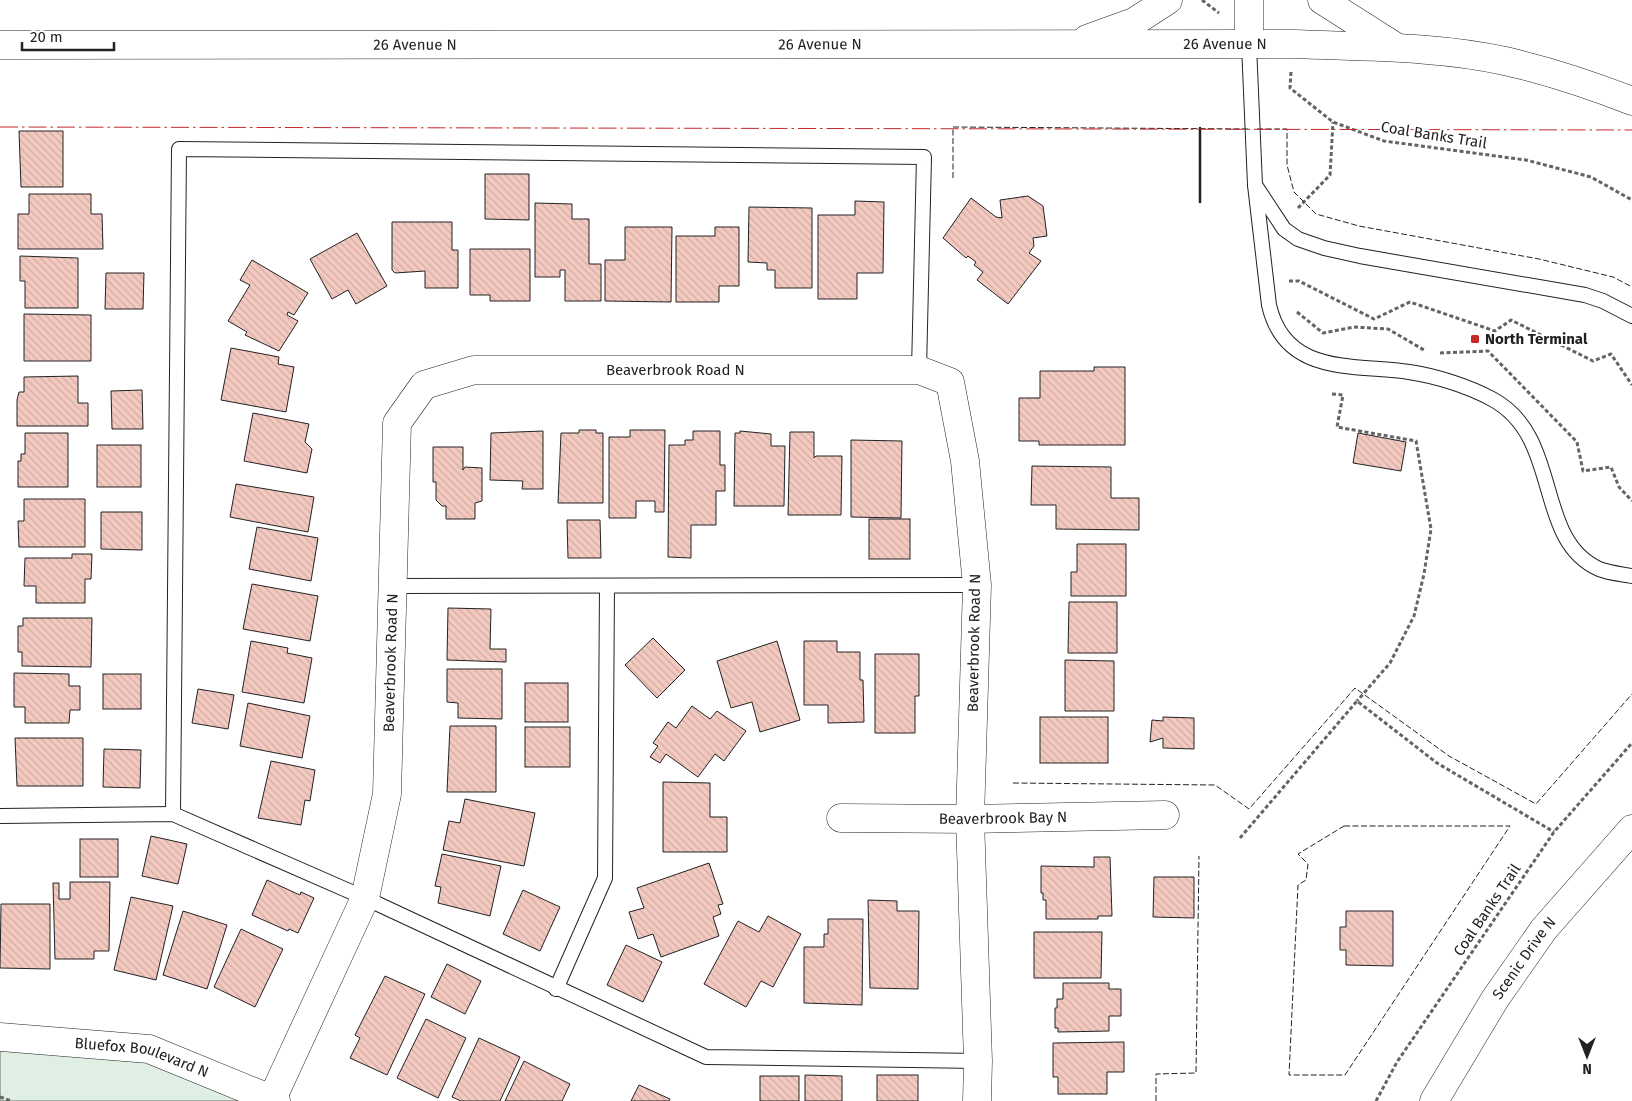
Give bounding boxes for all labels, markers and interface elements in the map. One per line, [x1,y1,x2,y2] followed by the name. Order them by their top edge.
[22,20,115,52] scale bar
[30,28,63,46] text: 20 m
[778,35,862,53] street label: 26 Avenue N
[1183,35,1267,53] street label: 26 Avenue N
[373,36,457,54] street label: 26 Avenue N
[1380,118,1489,152] street label: Coal Banks Trail
[1485,330,1588,348] place label: North Terminal
[1469,333,1481,345] marker: North Terminal
[606,361,745,379] street label: Beaverbrook Road N
[964,574,984,712] street label: Beaverbrook Road N
[380,593,401,732] street label: Beaverbrook Road N
[939,808,1067,828] street label: Beaverbrook Bay N
[1450,860,1525,959] street label: Coal Banks Trail
[1489,913,1559,1003] street label: Scenic Drive N
[1562,1031,1612,1081] north arrow
[74,1034,211,1081] street label: Bluefox Boulevard N
[1582,1060,1592,1077] text: N

